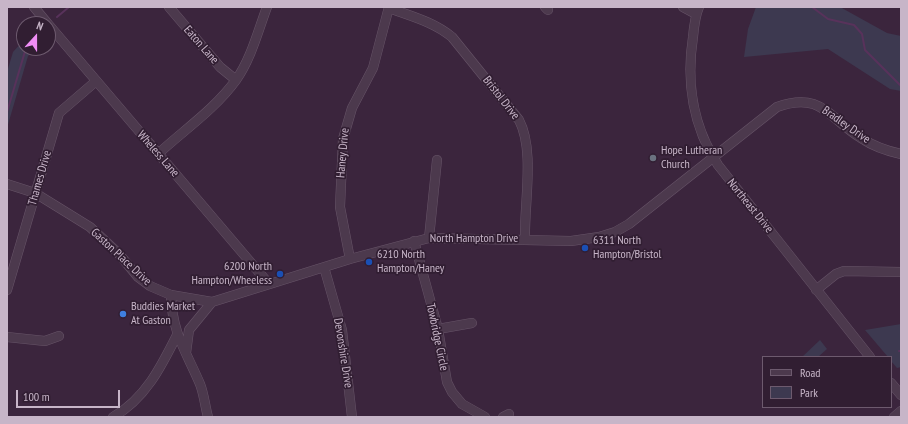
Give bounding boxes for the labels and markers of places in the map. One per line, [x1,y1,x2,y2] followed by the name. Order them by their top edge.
[661,144,722,172] place label: Hope Lutheran Church
[648,153,658,163] marker: Hope Lutheran Church
[593,234,661,262] place label: 6311 North Hampton/Bristol
[580,243,590,253] marker: 6311 North Hampton/Bristol
[377,248,444,276] place label: 6210 North Hampton/Haney
[364,257,374,267] marker: 6210 North Hampton/Haney
[192,260,272,288] place label: 6200 North Hampton/Wheeless
[275,269,285,279] marker: 6200 North Hampton/Wheeless
[131,300,195,328] place label: Buddies Market At Gaston
[118,309,128,319] marker: Buddies Market At Gaston

